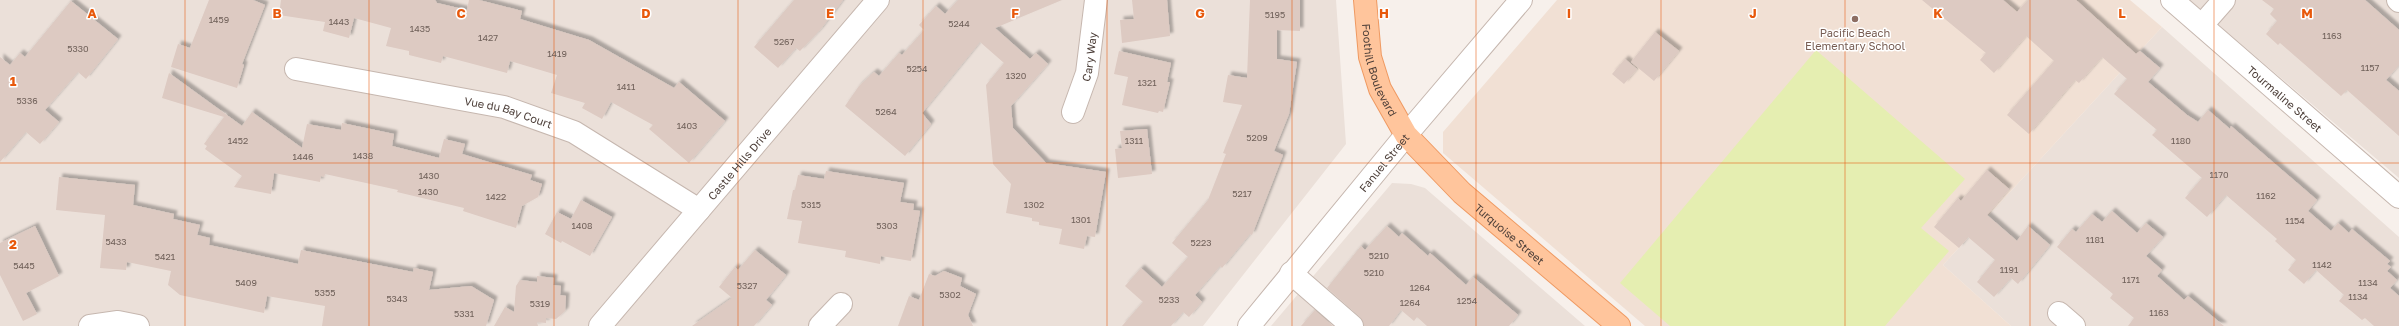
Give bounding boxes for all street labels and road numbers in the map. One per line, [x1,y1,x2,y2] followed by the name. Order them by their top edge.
[1361,23,1400,118] street label: Foothill Boulevard
[1078,31,1099,83] street label: Cary Way
[2245,62,2325,134] street label: Tourmaline Street
[464,93,554,130] street label: Vue du Bay Court
[704,124,773,202] street label: Castle Hills Drive
[1356,131,1411,194] street label: Fanuel Street
[1472,200,1547,267] street label: Turquoise Street

